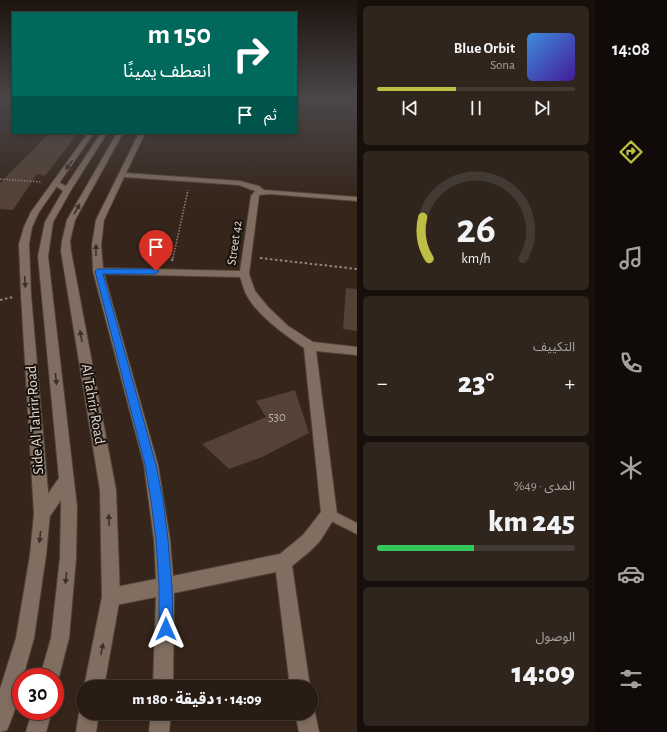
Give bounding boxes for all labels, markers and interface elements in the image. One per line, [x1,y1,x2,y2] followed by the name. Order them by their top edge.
[147,21,211,49] text: 150 m
[225,28,277,80] icon: right
[454,41,515,56] text: Blue Orbit
[612,41,650,59] text: 14:08
[490,59,515,72] text: Sona
[123,63,211,81] text: انعطف يمينًا
[399,97,421,119] icon: previous
[465,97,487,119] icon: pause
[531,97,553,119] icon: next
[234,104,256,126] icon: arrive
[264,108,277,123] text: ثم
[617,138,645,166] icon: directions
[65,160,73,170] one-way arrow
[74,204,80,215] one-way arrow
[456,209,496,250] text: 26
[225,220,245,266] street label: Street 42
[139,230,173,271] pin
[145,236,167,258] icon: arrive
[93,243,99,256] one-way arrow
[617,244,645,272] icon: music
[461,251,491,265] text: km/h
[22,276,29,288] one-way arrow
[78,330,84,342] one-way arrow
[533,341,575,354] text: التكييف
[617,349,645,377] icon: phone
[79,363,107,446] street label: Al Tahrir Road
[24,365,46,475] street label: Side Al Tahrir Road
[458,368,494,398] text: 23°
[377,372,388,394] text: −
[564,372,575,394] text: +
[52,373,59,385] one-way arrow
[268,411,286,424] house number: 530
[617,454,645,482] icon: climate
[514,480,575,493] text: المدى · 49%
[488,507,575,537] text: 245 km
[106,513,112,526] one-way arrow
[37,531,43,543] one-way arrow
[617,560,645,588] icon: car
[63,572,69,584] one-way arrow
[145,608,187,650] position arrow
[535,631,575,644] text: الوصول
[99,643,105,655] one-way arrow
[511,658,575,688] text: 14:09
[617,665,645,693] icon: filters
[12,668,64,720] speed limit sign: 30
[132,692,262,707] text: 14:09 · 1 دقيقة · 180 m

